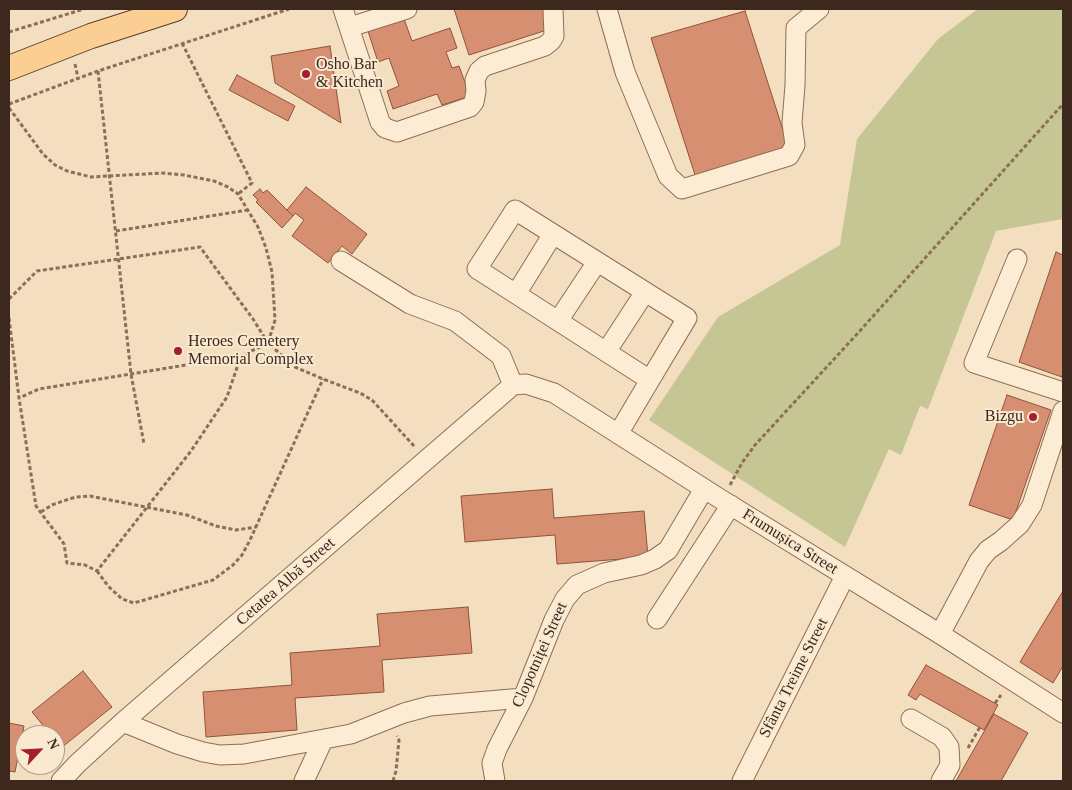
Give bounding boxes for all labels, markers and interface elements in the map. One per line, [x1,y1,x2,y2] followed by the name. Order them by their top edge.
[316,55,383,93] place label: Osho Bar & Kitchen
[300,68,312,80] marker: Osho Bar & Kitchen
[188,332,314,370] place label: Heroes Cemetery Memorial Complex
[172,345,184,357] marker: Heroes Cemetery Memorial Complex
[985,407,1023,427] place label: Bizgu
[1027,411,1039,423] marker: Bizgu
[739,505,841,579] street label: Frumușica Street
[233,534,339,630] street label: Cetatea Albă Street
[508,599,572,711] street label: Clopotniței Street
[756,615,832,741] street label: Sfânta Treime Street
[15,725,65,775] north arrow
[44,736,62,752] text: N

